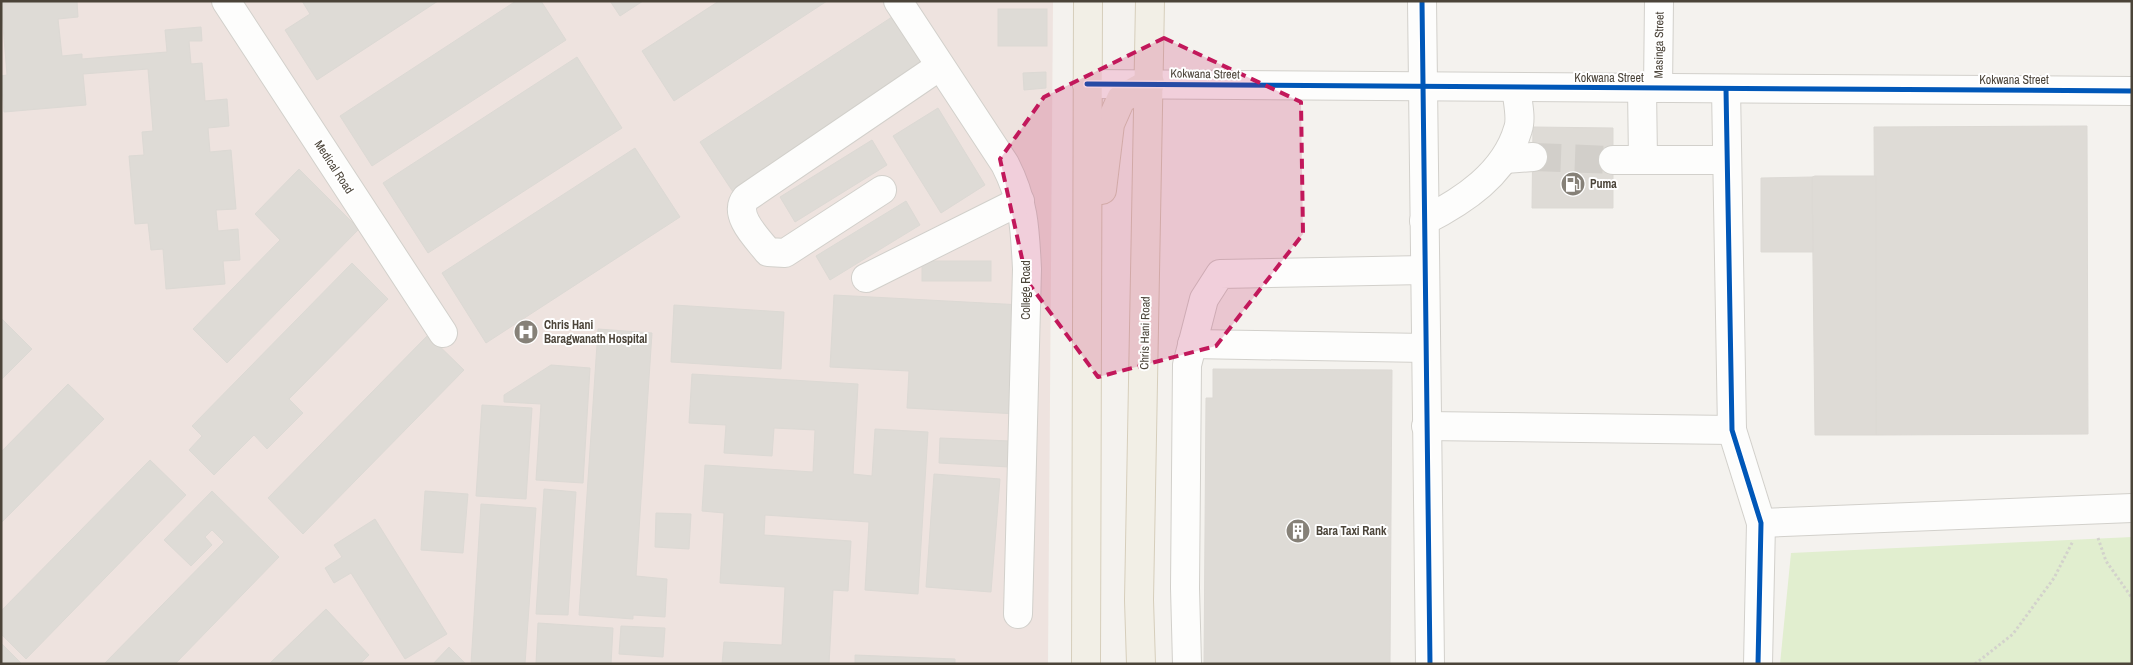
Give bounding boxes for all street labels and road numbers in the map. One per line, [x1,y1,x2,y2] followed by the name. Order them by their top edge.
[1650,11,1668,79] street label: Masinga Street
[1170,65,1240,83] street label: Kokwana Street
[1574,70,1644,86] street label: Kokwana Street
[1979,72,2049,88] street label: Kokwana Street
[311,137,357,197] street label: Medical Road
[1018,260,1034,320] street label: College Road
[1136,296,1154,370] street label: Chris Hani Road

